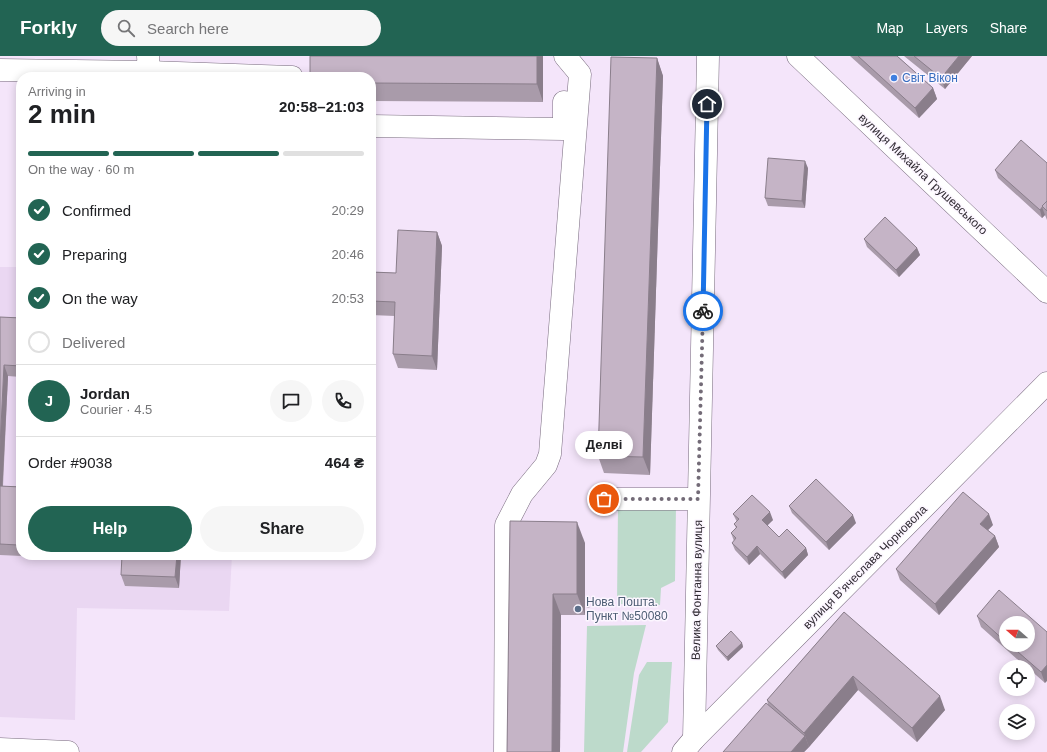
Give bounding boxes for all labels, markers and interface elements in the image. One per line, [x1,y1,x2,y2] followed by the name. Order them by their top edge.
[101,10,381,46] search box
[20,17,77,38] text: Forkly
[115,17,137,39] icon: search
[147,20,229,37] text: Search here
[876,20,904,36] text: Map
[926,20,968,36] text: Layers
[990,20,1027,36] text: Share
[902,71,958,85] place label: Світ Вікон
[889,73,899,83] marker: Світ Вікон
[28,84,86,99] text: Arriving in
[690,87,724,121] pin
[696,93,718,115] icon: home
[279,98,364,115] text: 20:58–21:03
[28,99,96,129] text: 2 min
[856,110,991,238] street label: вулиця Михайла Грушевського
[28,162,134,177] text: On the way · 60 m
[28,199,50,221] icon: check
[62,202,131,219] text: Confirmed
[331,203,364,218] text: 20:29
[28,243,50,265] icon: check
[62,246,127,263] text: Preparing
[331,247,364,262] text: 20:46
[28,287,50,309] icon: check
[62,290,138,307] text: On the way
[331,291,364,306] text: 20:53
[683,291,723,331] courier
[692,300,714,322] icon: bike
[62,334,125,351] text: Delivered
[270,380,312,422] button: chat
[322,380,364,422] button: phone
[80,385,130,402] text: Jordan
[45,392,53,409] text: J
[80,402,152,417] text: Courier · 4.5
[575,431,633,459] callout: Делві
[586,437,622,452] text: Делві
[28,454,112,471] text: Order #9038
[325,454,364,471] text: 464 ₴
[587,482,621,516] pin
[593,488,615,510] icon: bag
[800,502,930,632] street label: вулиця В’ячеслава Чорновола
[28,506,192,552] button: Help
[200,506,364,552] button: Share
[689,520,705,660] street label: Велика Фонтанна вулиця
[586,595,668,623] place label: Нова Пошта. Пункт №50080
[573,604,583,614] marker: Нова Пошта. Пункт №50080
[999,616,1035,652] north arrow
[999,616,1035,740] map controls
[999,660,1035,696] button: locate
[999,704,1035,740] button: layers

